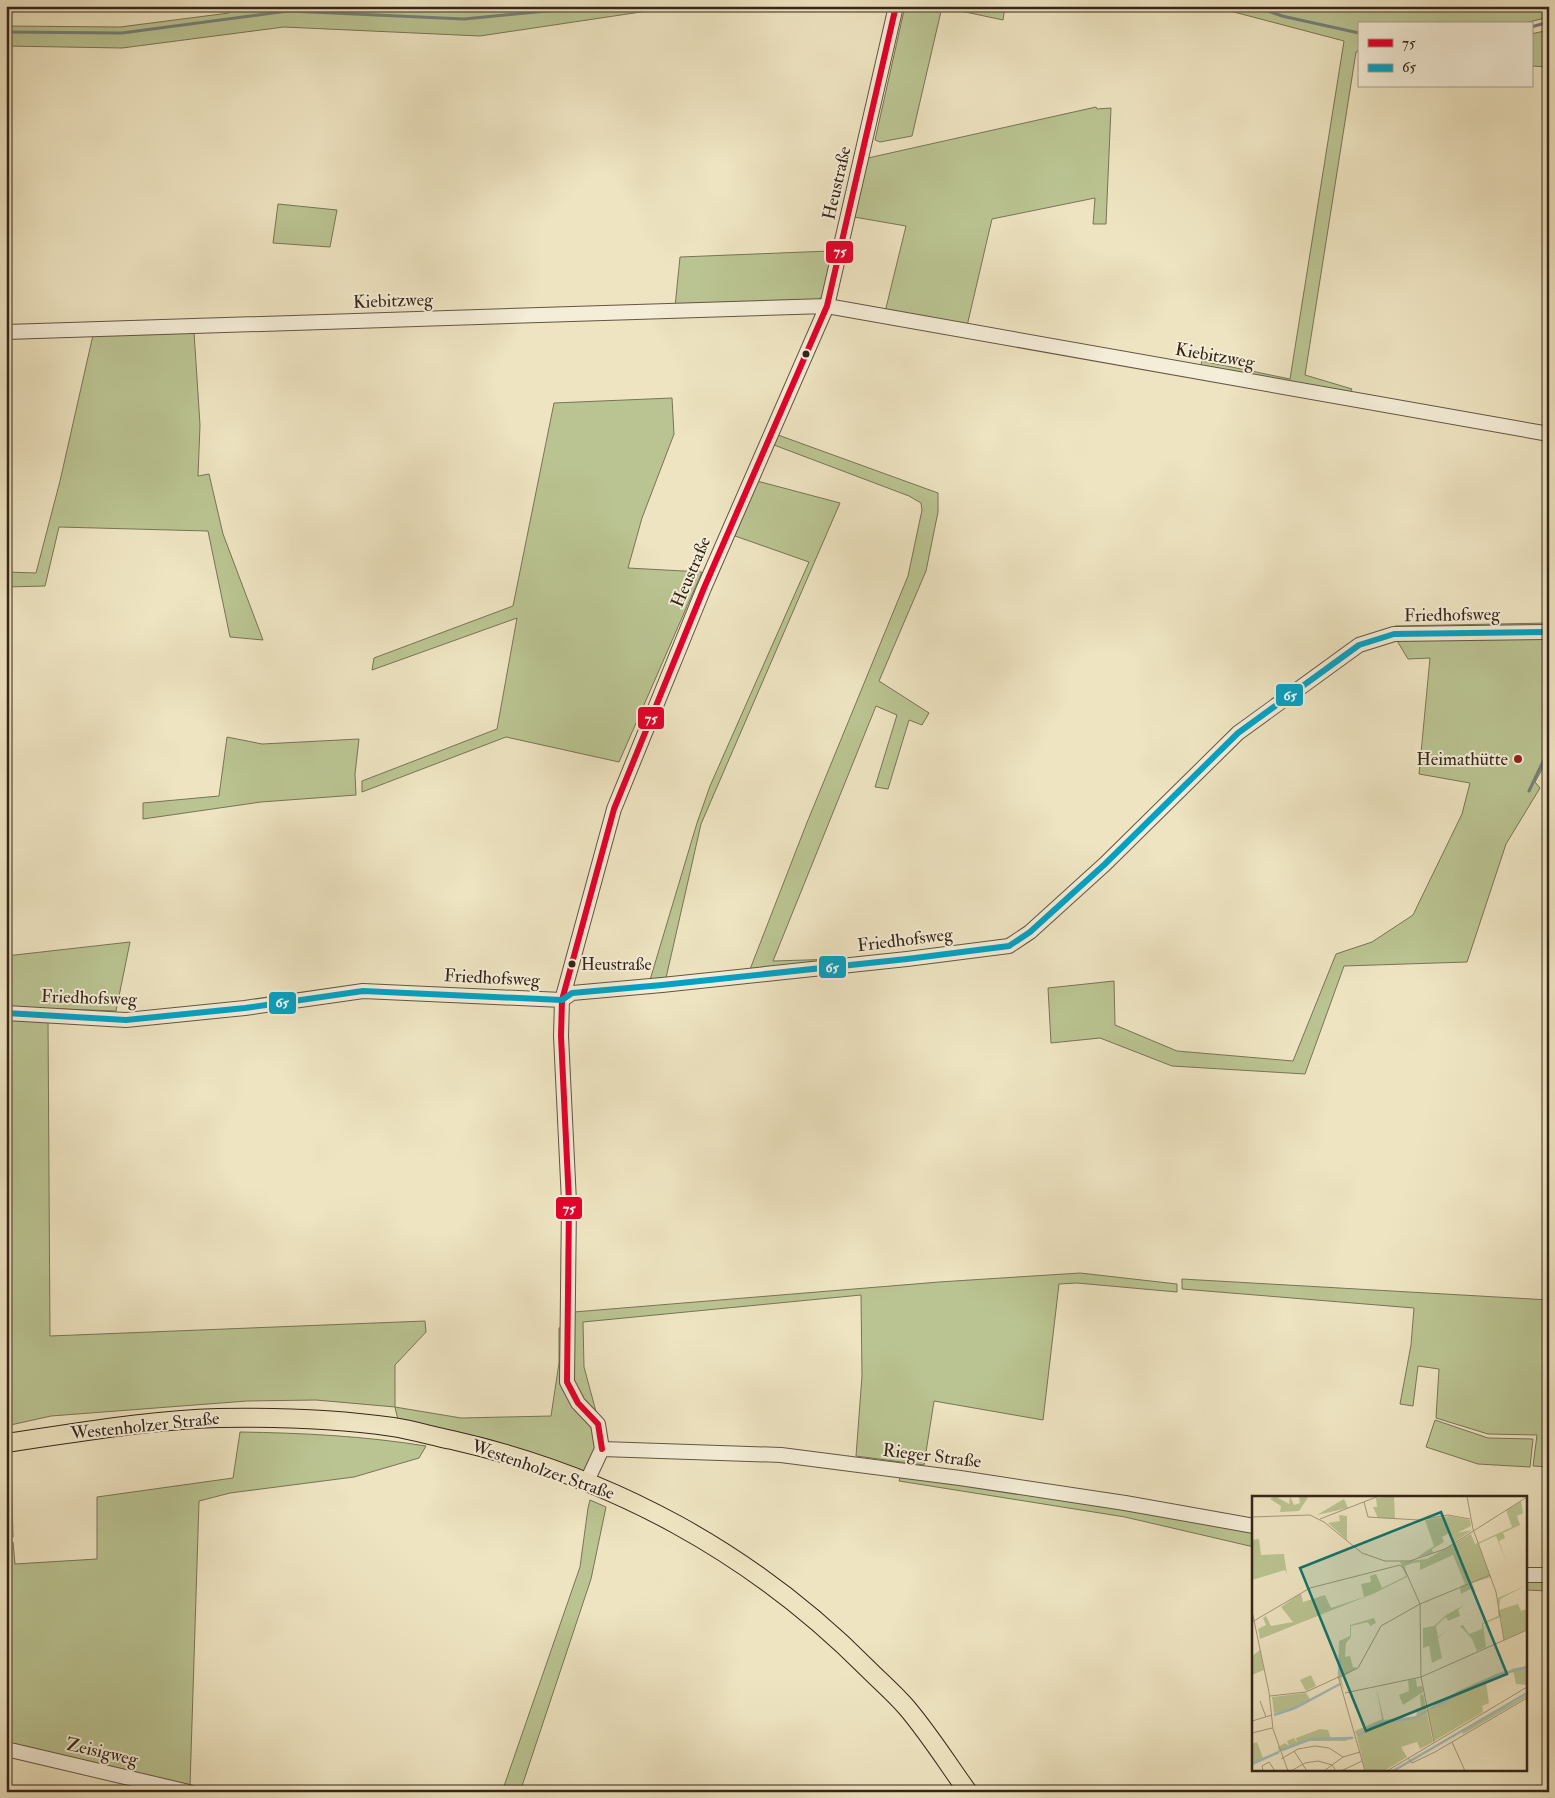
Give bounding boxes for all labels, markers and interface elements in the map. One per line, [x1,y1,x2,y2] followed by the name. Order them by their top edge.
[1358,22,1532,88] legend
[1402,34,1416,53] text: 75
[1402,58,1417,77] text: 65
[817,144,857,222] street label: Heustraße
[825,240,854,264] line badge: 75
[834,243,847,260] text: 75
[353,288,435,314] street label: Kiebitzweg
[1174,338,1258,374] street label: Kiebitzweg
[801,349,811,359] unlabelled marker
[666,533,716,611] street label: Heustraße
[1404,603,1501,627] street label: Friedhofsweg
[1275,683,1304,707] line badge: 65
[1283,687,1297,704] text: 65
[637,706,665,730] line badge: 75
[645,710,658,727] text: 75
[1416,748,1508,771] place label: Heimathütte
[1512,753,1524,765] marker: Heimathütte
[856,923,955,957] street label: Friedhofsweg
[581,954,652,975] place label: Heustraße
[818,955,847,979] line badge: 65
[567,959,577,969] marker: Heustraße
[825,959,839,976] text: 65
[443,964,542,992] street label: Friedhofsweg
[41,985,139,1011] street label: Friedhofsweg
[268,991,297,1015] line badge: 65
[275,994,289,1011] text: 65
[555,1196,583,1220] line badge: 75
[563,1200,576,1217] text: 75
[68,1407,221,1445] street label: Westenholzer Straße
[468,1434,618,1505] street label: Westenholzer Straße
[881,1439,983,1474] street label: Rieger Straße
[1252,1496,1528,1770] inset map
[64,1733,141,1772] street label: Zeisigweg

